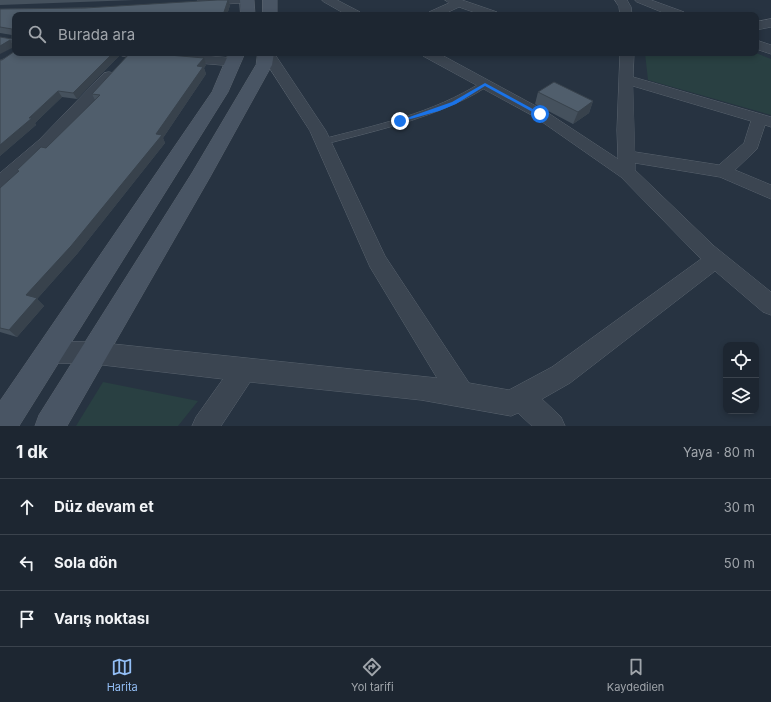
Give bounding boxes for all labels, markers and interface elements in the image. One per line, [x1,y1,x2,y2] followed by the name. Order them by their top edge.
[12,12,759,56] search box
[26,23,48,45] icon: search
[58,25,135,44] text: Burada ara
[531,105,549,123] route start
[391,112,409,130] route end
[723,342,759,414] map controls
[723,342,759,378] button: locate
[723,378,759,414] button: layers
[16,442,48,462] text: 1 dk
[683,444,755,460] text: Yaya · 80 m
[16,496,38,518] icon: ahead
[54,497,154,516] text: Düz devam et
[724,499,755,515] text: 30 m
[16,552,38,574] icon: left
[54,553,117,572] text: Sola dön
[724,555,755,571] text: 50 m
[16,608,38,630] icon: arrive
[54,609,149,628] text: Varış noktası
[107,656,138,694] tab: Harita
[351,656,394,694] tab: Yol tarifi
[607,656,664,694] tab: Kaydedilen

